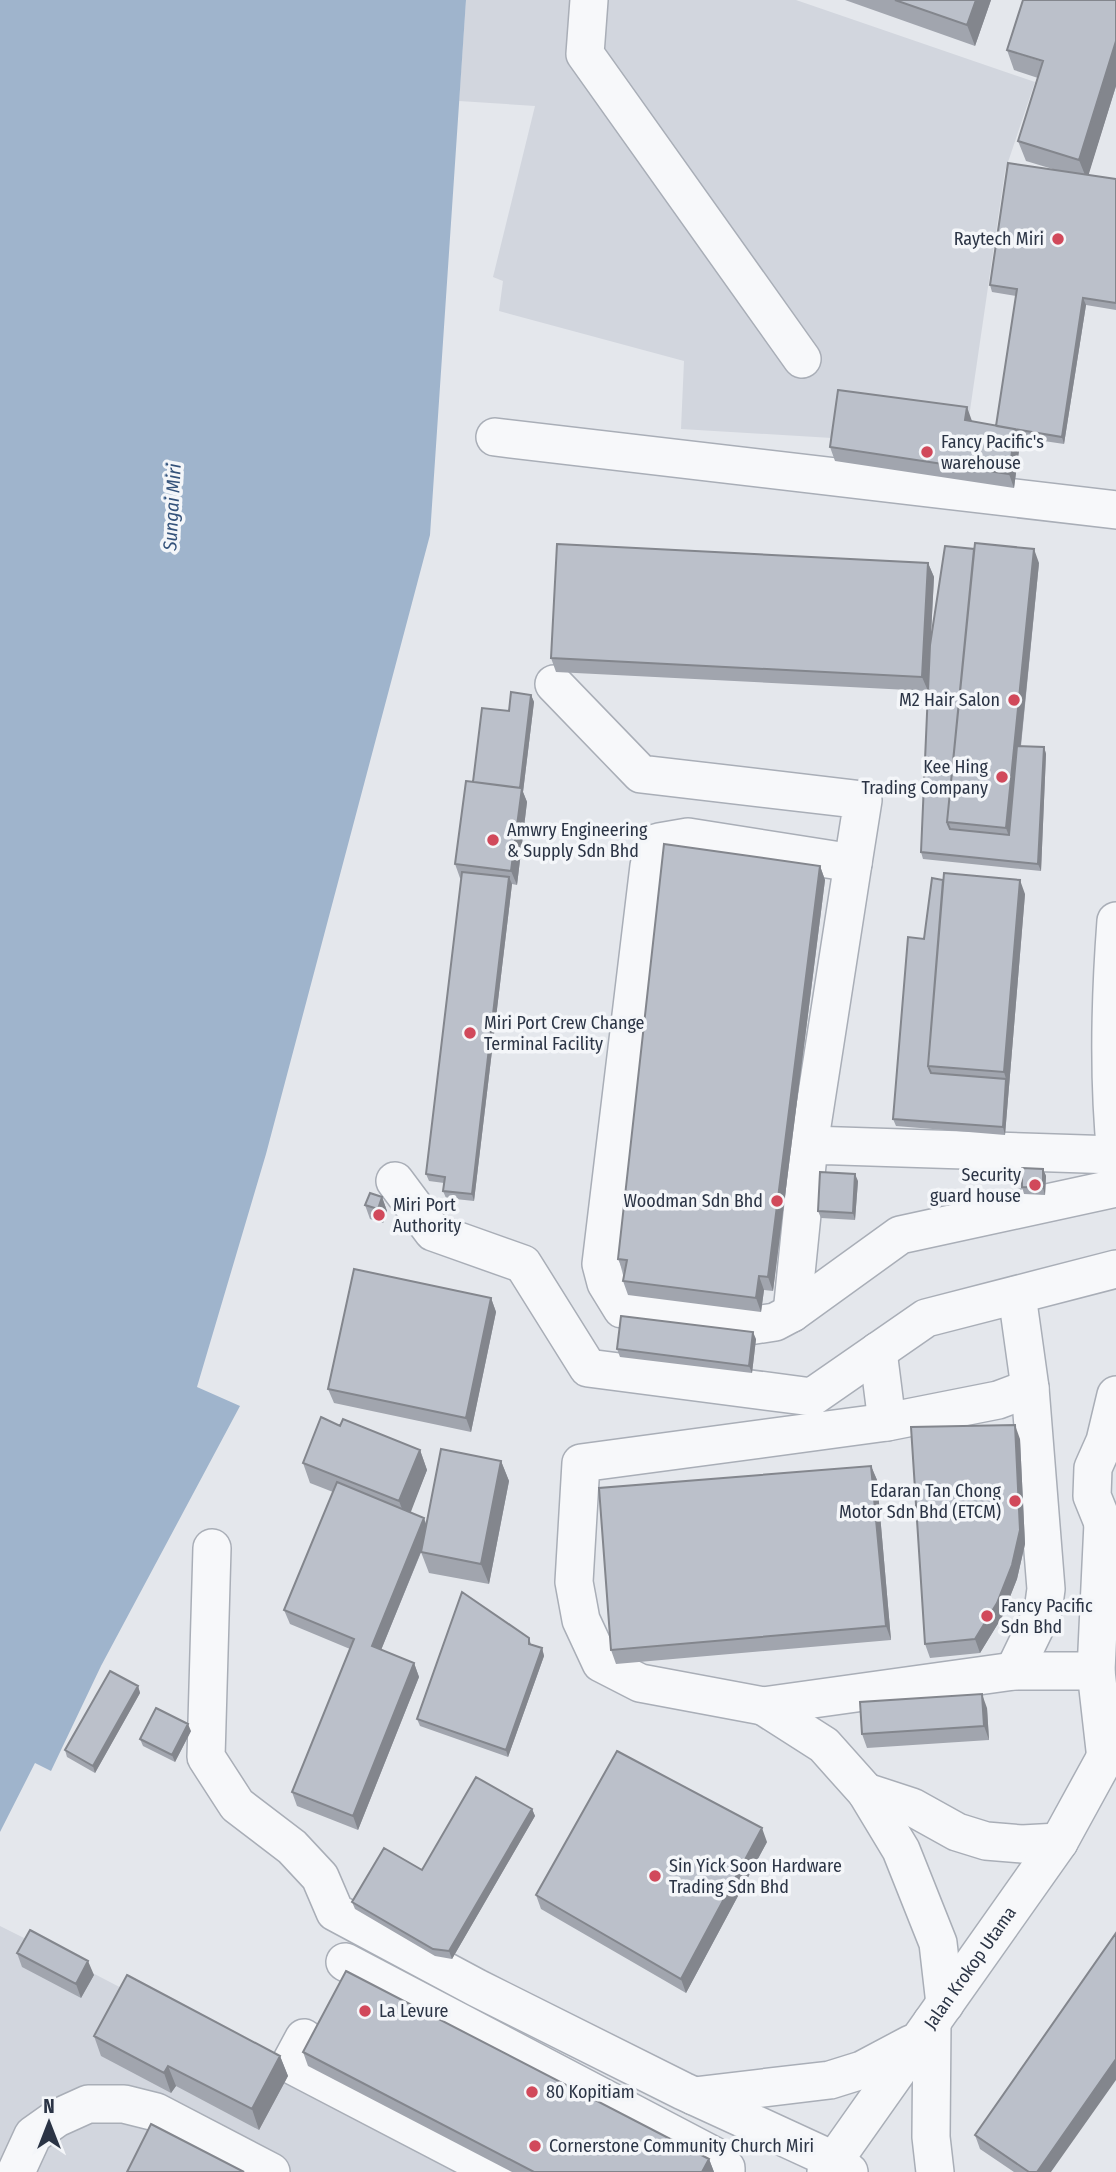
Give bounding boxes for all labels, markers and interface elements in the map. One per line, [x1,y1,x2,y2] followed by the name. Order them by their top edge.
[954,228,1044,250] place label: Raytech Miri
[1050,231,1066,247] marker: Raytech Miri
[941,431,1044,474] place label: Fancy Pacific's warehouse
[919,444,935,460] marker: Fancy Pacific's warehouse
[158,462,186,552] water label: Sungai Miri
[899,689,1000,711] place label: M2 Hair Salon
[1006,692,1022,708] marker: M2 Hair Salon
[862,756,989,799] place label: Kee Hing Trading Company
[994,769,1010,785] marker: Kee Hing Trading Company
[507,819,648,862] place label: Amwry Engineering & Supply Sdn Bhd
[485,832,501,848] marker: Amwry Engineering & Supply Sdn Bhd
[484,1012,645,1055] place label: Miri Port Crew Change Terminal Facility
[462,1025,478,1041] marker: Miri Port Crew Change Terminal Facility
[930,1164,1021,1207] place label: Security guard house
[1027,1177,1043,1193] marker: Security guard house
[623,1190,763,1212] place label: Woodman Sdn Bhd
[769,1193,785,1209] marker: Woodman Sdn Bhd
[393,1194,461,1237] place label: Miri Port Authority
[371,1207,387,1223] marker: Miri Port Authority
[839,1480,1002,1523] place label: Edaran Tan Chong Motor Sdn Bhd (ETCM)
[1007,1493,1023,1509] marker: Edaran Tan Chong Motor Sdn Bhd (ETCM)
[1001,1595,1093,1638] place label: Fancy Pacific Sdn Bhd
[979,1608,995,1624] marker: Fancy Pacific Sdn Bhd
[669,1855,842,1898] place label: Sin Yick Soon Hardware Trading Sdn Bhd
[647,1868,663,1884] marker: Sin Yick Soon Hardware Trading Sdn Bhd
[919,1902,1021,2033] street label: Jalan Krokop Utama
[379,2000,448,2022] place label: La Levure
[357,2003,373,2019] marker: La Levure
[546,2081,635,2103] place label: 80 Kopitiam
[524,2084,540,2100] marker: 80 Kopitiam
[14,2088,84,2158] north arrow
[43,2095,55,2118] text: N
[549,2135,814,2157] place label: Cornerstone Community Church Miri
[527,2138,543,2154] marker: Cornerstone Community Church Miri

